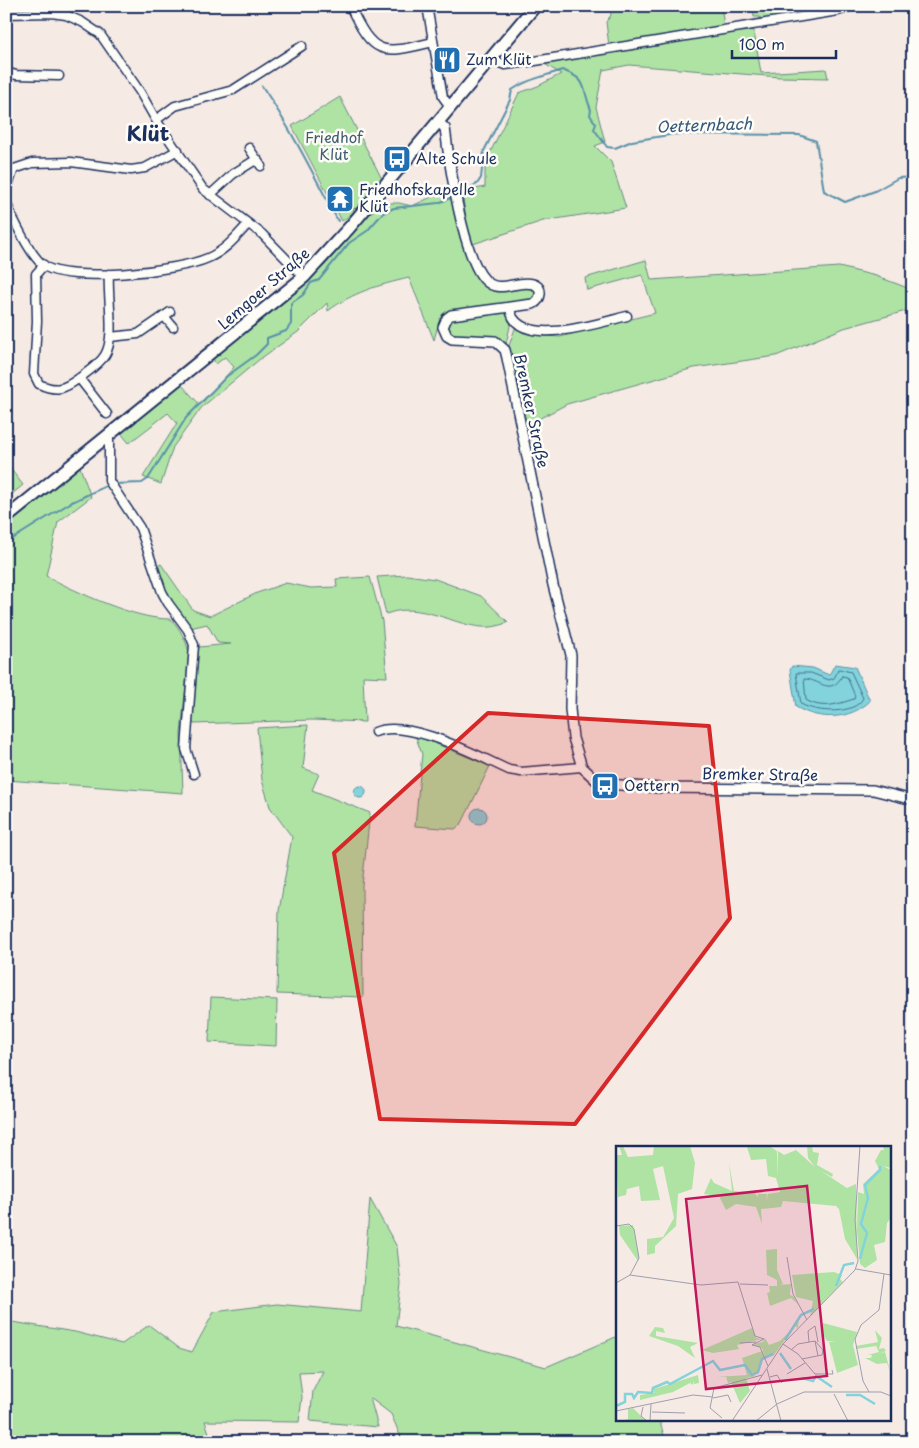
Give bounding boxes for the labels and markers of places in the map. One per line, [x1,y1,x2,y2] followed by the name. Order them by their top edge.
[432,45,462,75] restaurant icon: Zum Klüt
[466,47,532,70] place label: Zum Klüt
[382,144,412,174] bus stop icon: Alte Schule
[416,146,497,169] place label: Alte Schule
[359,177,475,217] place label: Friedhofskapelle Klüt
[325,184,355,214] temple icon: Friedhofskapelle Klüt
[590,771,620,801] bus stop icon: Oettern
[624,773,680,796] place label: Oettern

